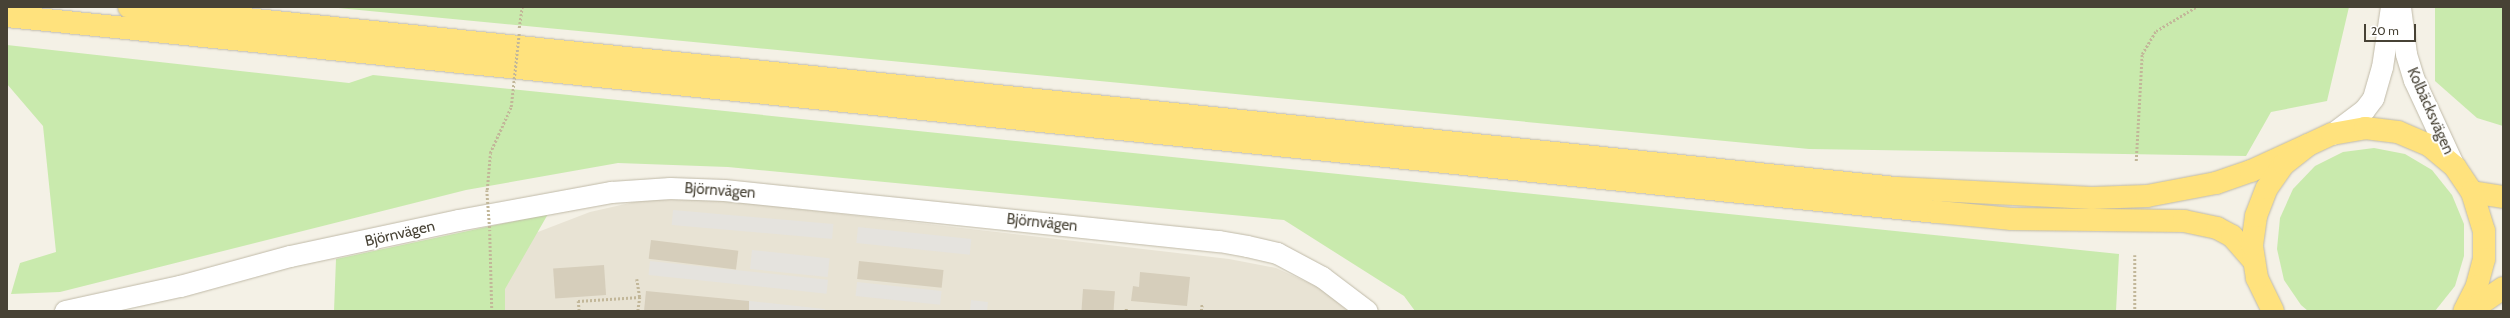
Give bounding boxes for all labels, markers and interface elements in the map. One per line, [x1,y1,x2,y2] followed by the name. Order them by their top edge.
[2366,16,2418,42] scale bar
[2371,23,2399,38] text: 20 m
[2403,65,2457,157] street label: Kolbäcksvägen
[684,180,756,202] street label: Björnvägen
[1006,210,1078,236] street label: Björnvägen
[363,217,437,251] street label: Björnvägen

